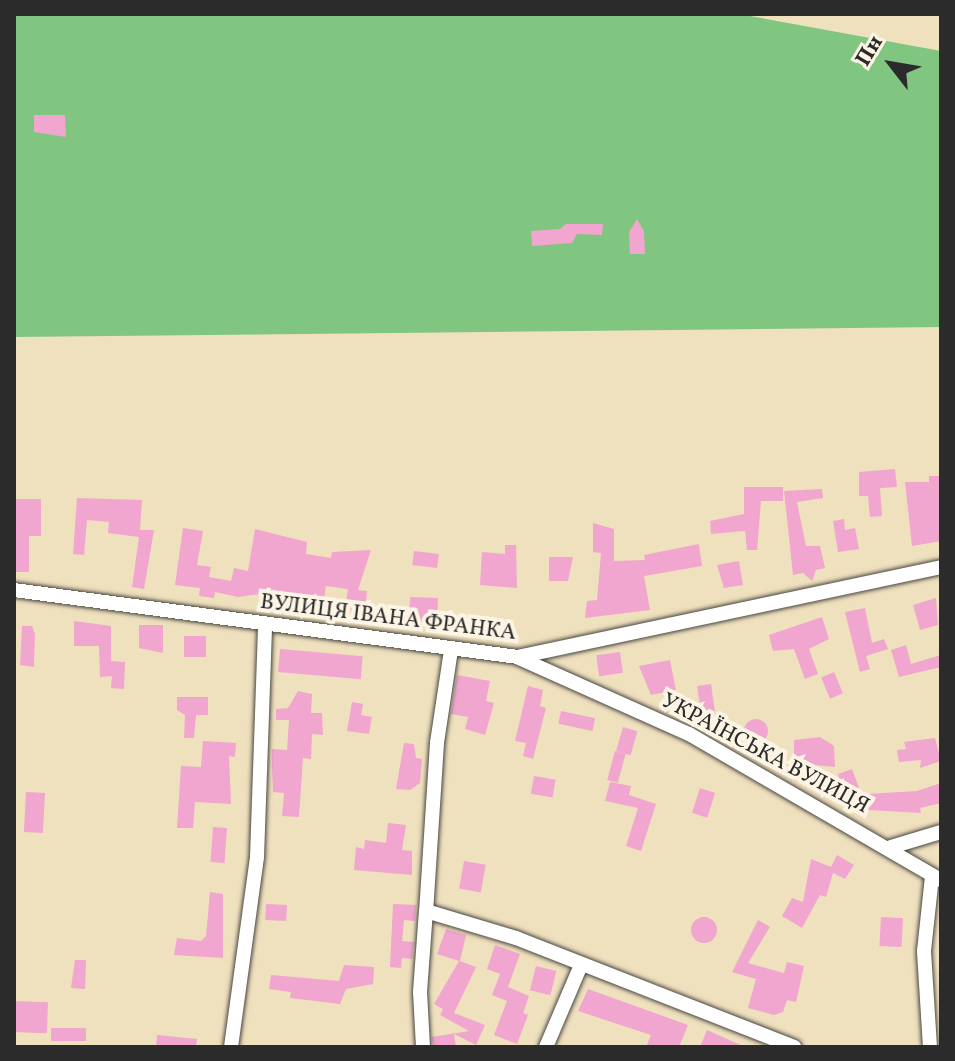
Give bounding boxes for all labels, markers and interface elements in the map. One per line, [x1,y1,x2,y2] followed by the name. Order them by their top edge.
[851,24,931,104] north arrow
[849,30,891,73] text: Пн
[259,589,517,647] street label: ВУЛИЦЯ ІВАНА ФРАНКА
[657,688,873,820] street label: УКРАЇНСЬКА ВУЛИЦЯ

